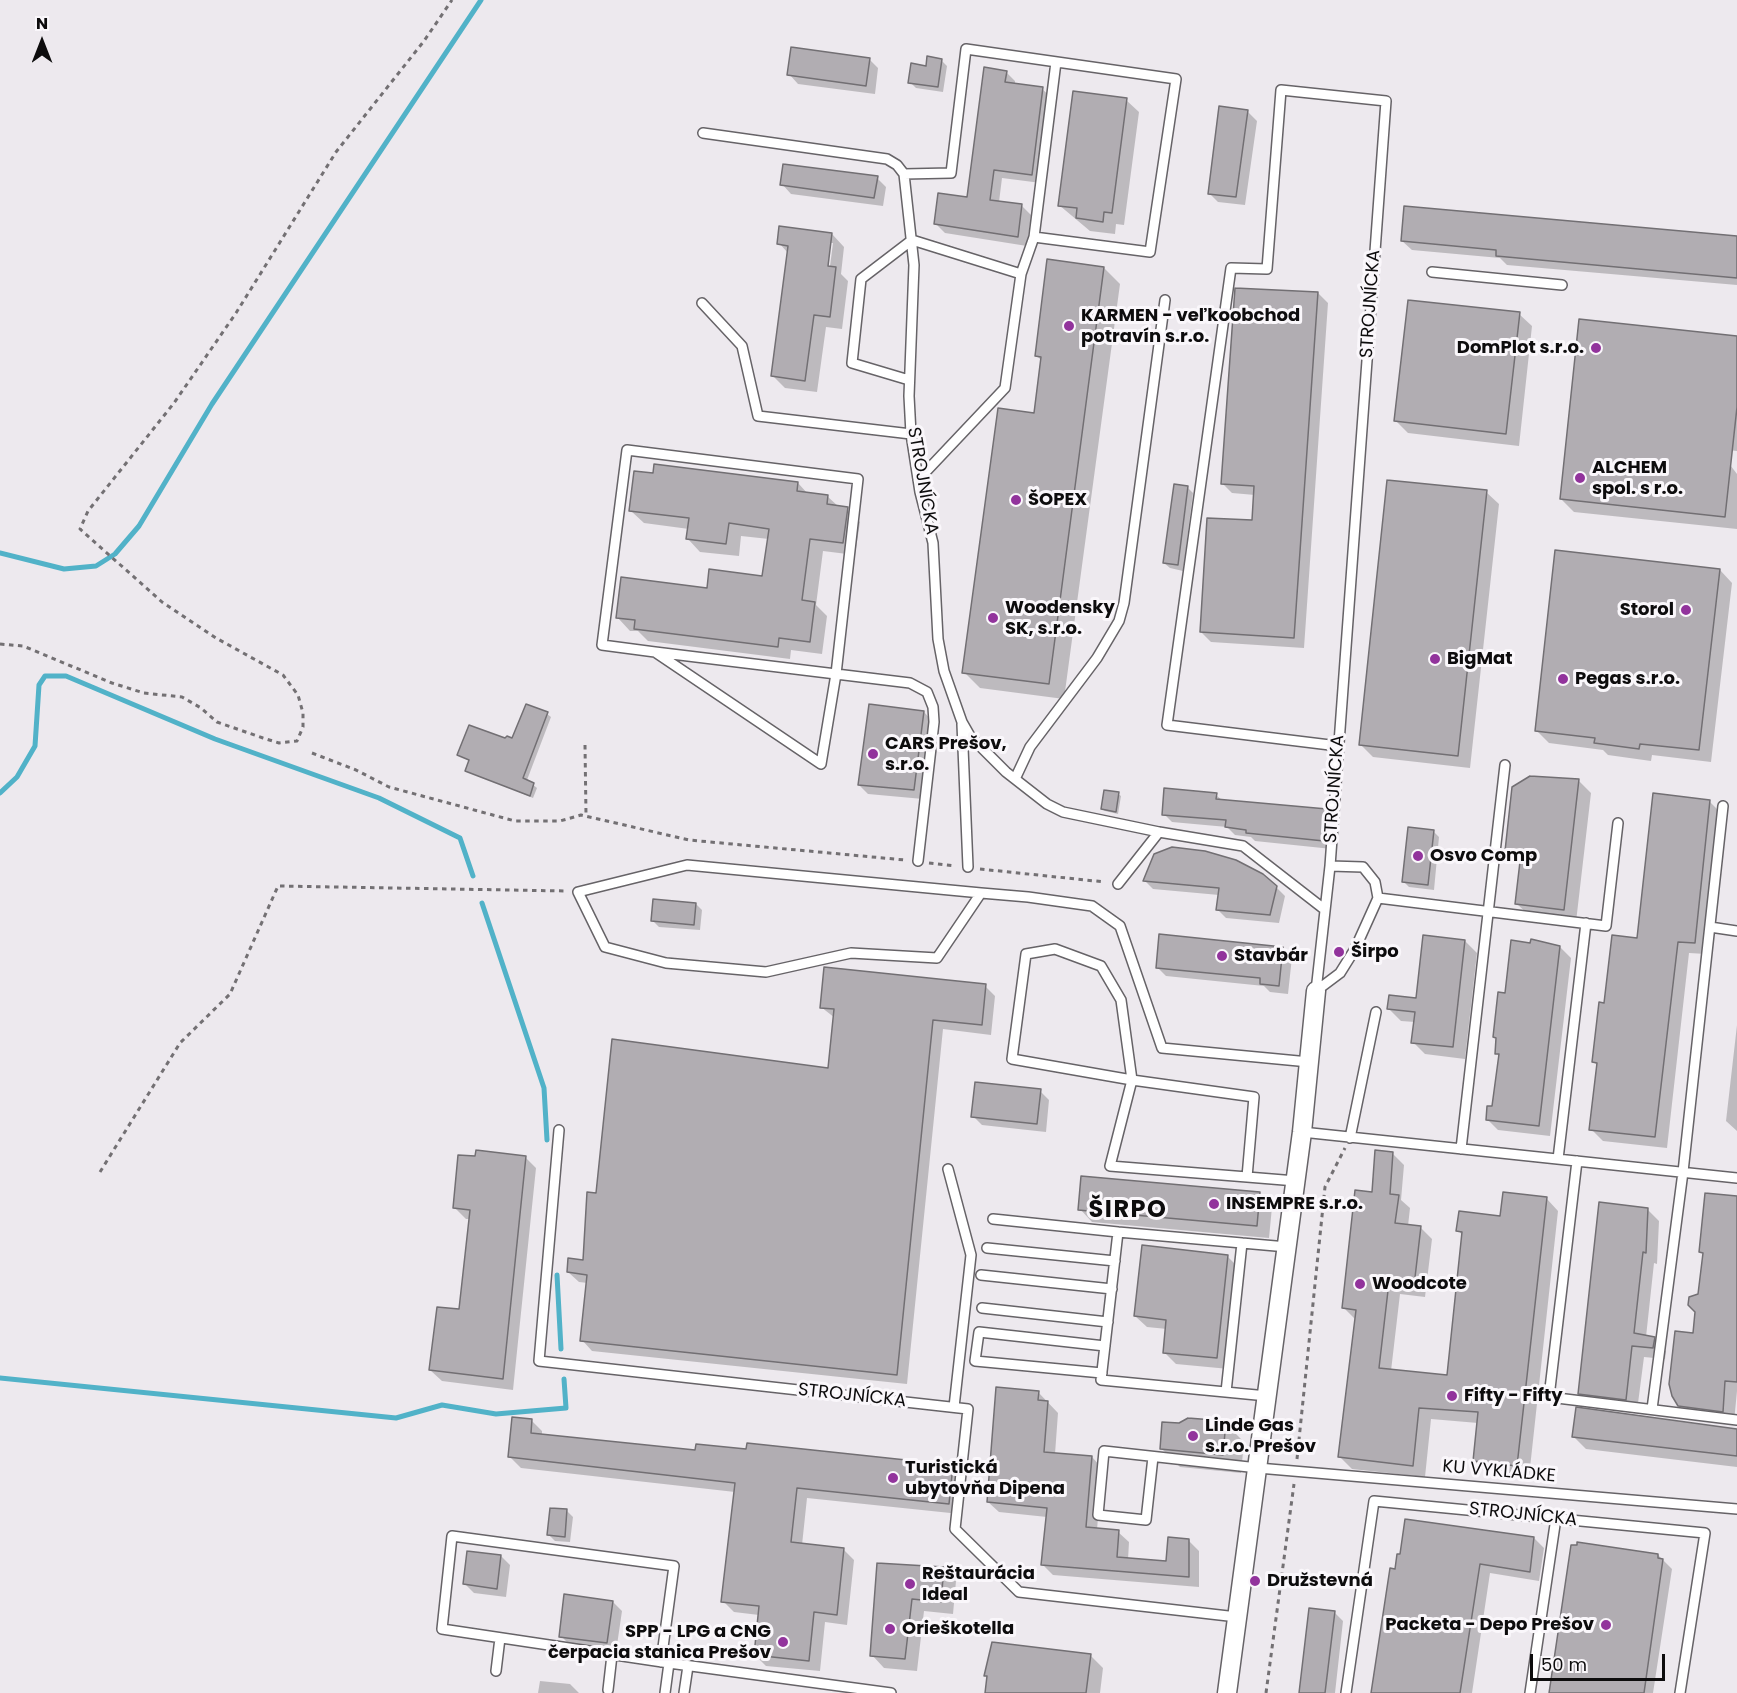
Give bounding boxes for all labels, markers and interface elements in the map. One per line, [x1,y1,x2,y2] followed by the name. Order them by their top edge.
[12,12,72,72] north arrow
[36,12,48,35] text: N
[1356,249,1386,359] street label: STROJNÍCKA
[1081,305,1300,348] place label: KARMEN - veľkoobchod potravín s.r.o.
[1062,319,1076,333] marker: KARMEN - veľkoobchod potravín s.r.o.
[1457,337,1584,359] place label: DomPlot s.r.o.
[1589,341,1603,355] marker: DomPlot s.r.o.
[902,426,942,536] street label: STROJNÍCKA
[1592,457,1683,500] place label: ALCHEM spol. s r.o.
[1573,471,1587,485] marker: ALCHEM spol. s r.o.
[1028,489,1087,511] place label: ŠOPEX
[1009,493,1023,507] marker: ŠOPEX
[1005,597,1115,640] place label: Woodensky SK, s.r.o.
[1620,599,1674,621] place label: Storol
[1679,603,1693,617] marker: Storol
[986,611,1000,625] marker: Woodensky SK, s.r.o.
[1447,648,1512,670] place label: BigMat
[1428,652,1442,666] marker: BigMat
[1575,668,1680,690] place label: Pegas s.r.o.
[1556,672,1570,686] marker: Pegas s.r.o.
[885,733,1007,776] place label: CARS Prešov, s.r.o.
[1320,734,1350,844] street label: STROJNÍCKA
[866,747,880,761] marker: CARS Prešov, s.r.o.
[1430,845,1537,867] place label: Osvo Comp
[1411,849,1425,863] marker: Osvo Comp
[1351,941,1399,963] place label: Širpo
[1234,945,1308,967] place label: Stavbár
[1332,945,1346,959] marker: Širpo
[1215,949,1229,963] marker: Stavbár
[1226,1193,1363,1215] place label: INSEMPRE s.r.o.
[1089,1197,1167,1225] district label: ŠIRPO
[1207,1197,1221,1211] marker: INSEMPRE s.r.o.
[1372,1273,1467,1295] place label: Woodcote
[1353,1277,1367,1291] marker: Woodcote
[797,1380,907,1412] street label: STROJNÍCKA
[1464,1385,1563,1407] place label: Fifty - Fifty
[1445,1389,1459,1403] marker: Fifty - Fifty
[1205,1415,1316,1458] place label: Linde Gas s.r.o. Prešov
[1186,1429,1200,1443] marker: Linde Gas s.r.o. Prešov
[1441,1456,1557,1488] street label: KU VYKLÁDKE
[905,1457,1065,1500] place label: Turistická ubytovňa Dipena
[886,1471,900,1485] marker: Turistická ubytovňa Dipena
[1468,1499,1578,1531] street label: STROJNÍCKA
[922,1563,1035,1606] place label: Reštaurácia Ideal
[1267,1570,1373,1592] place label: Družstevná
[1248,1574,1262,1588] marker: Družstevná
[903,1577,917,1591] marker: Reštaurácia Ideal
[1385,1614,1594,1636] place label: Packeta - Depo Prešov
[902,1618,1014,1640] place label: Orieškotella
[1599,1618,1613,1632] marker: Packeta - Depo Prešov
[548,1621,771,1664] place label: SPP - LPG a CNG čerpacia stanica Prešov
[883,1622,897,1636] marker: Orieškotella
[776,1635,790,1649] marker: SPP - LPG a CNG čerpacia stanica Prešov
[1533,1642,1668,1680] scale bar
[1541,1652,1587,1677] text: 50 m

